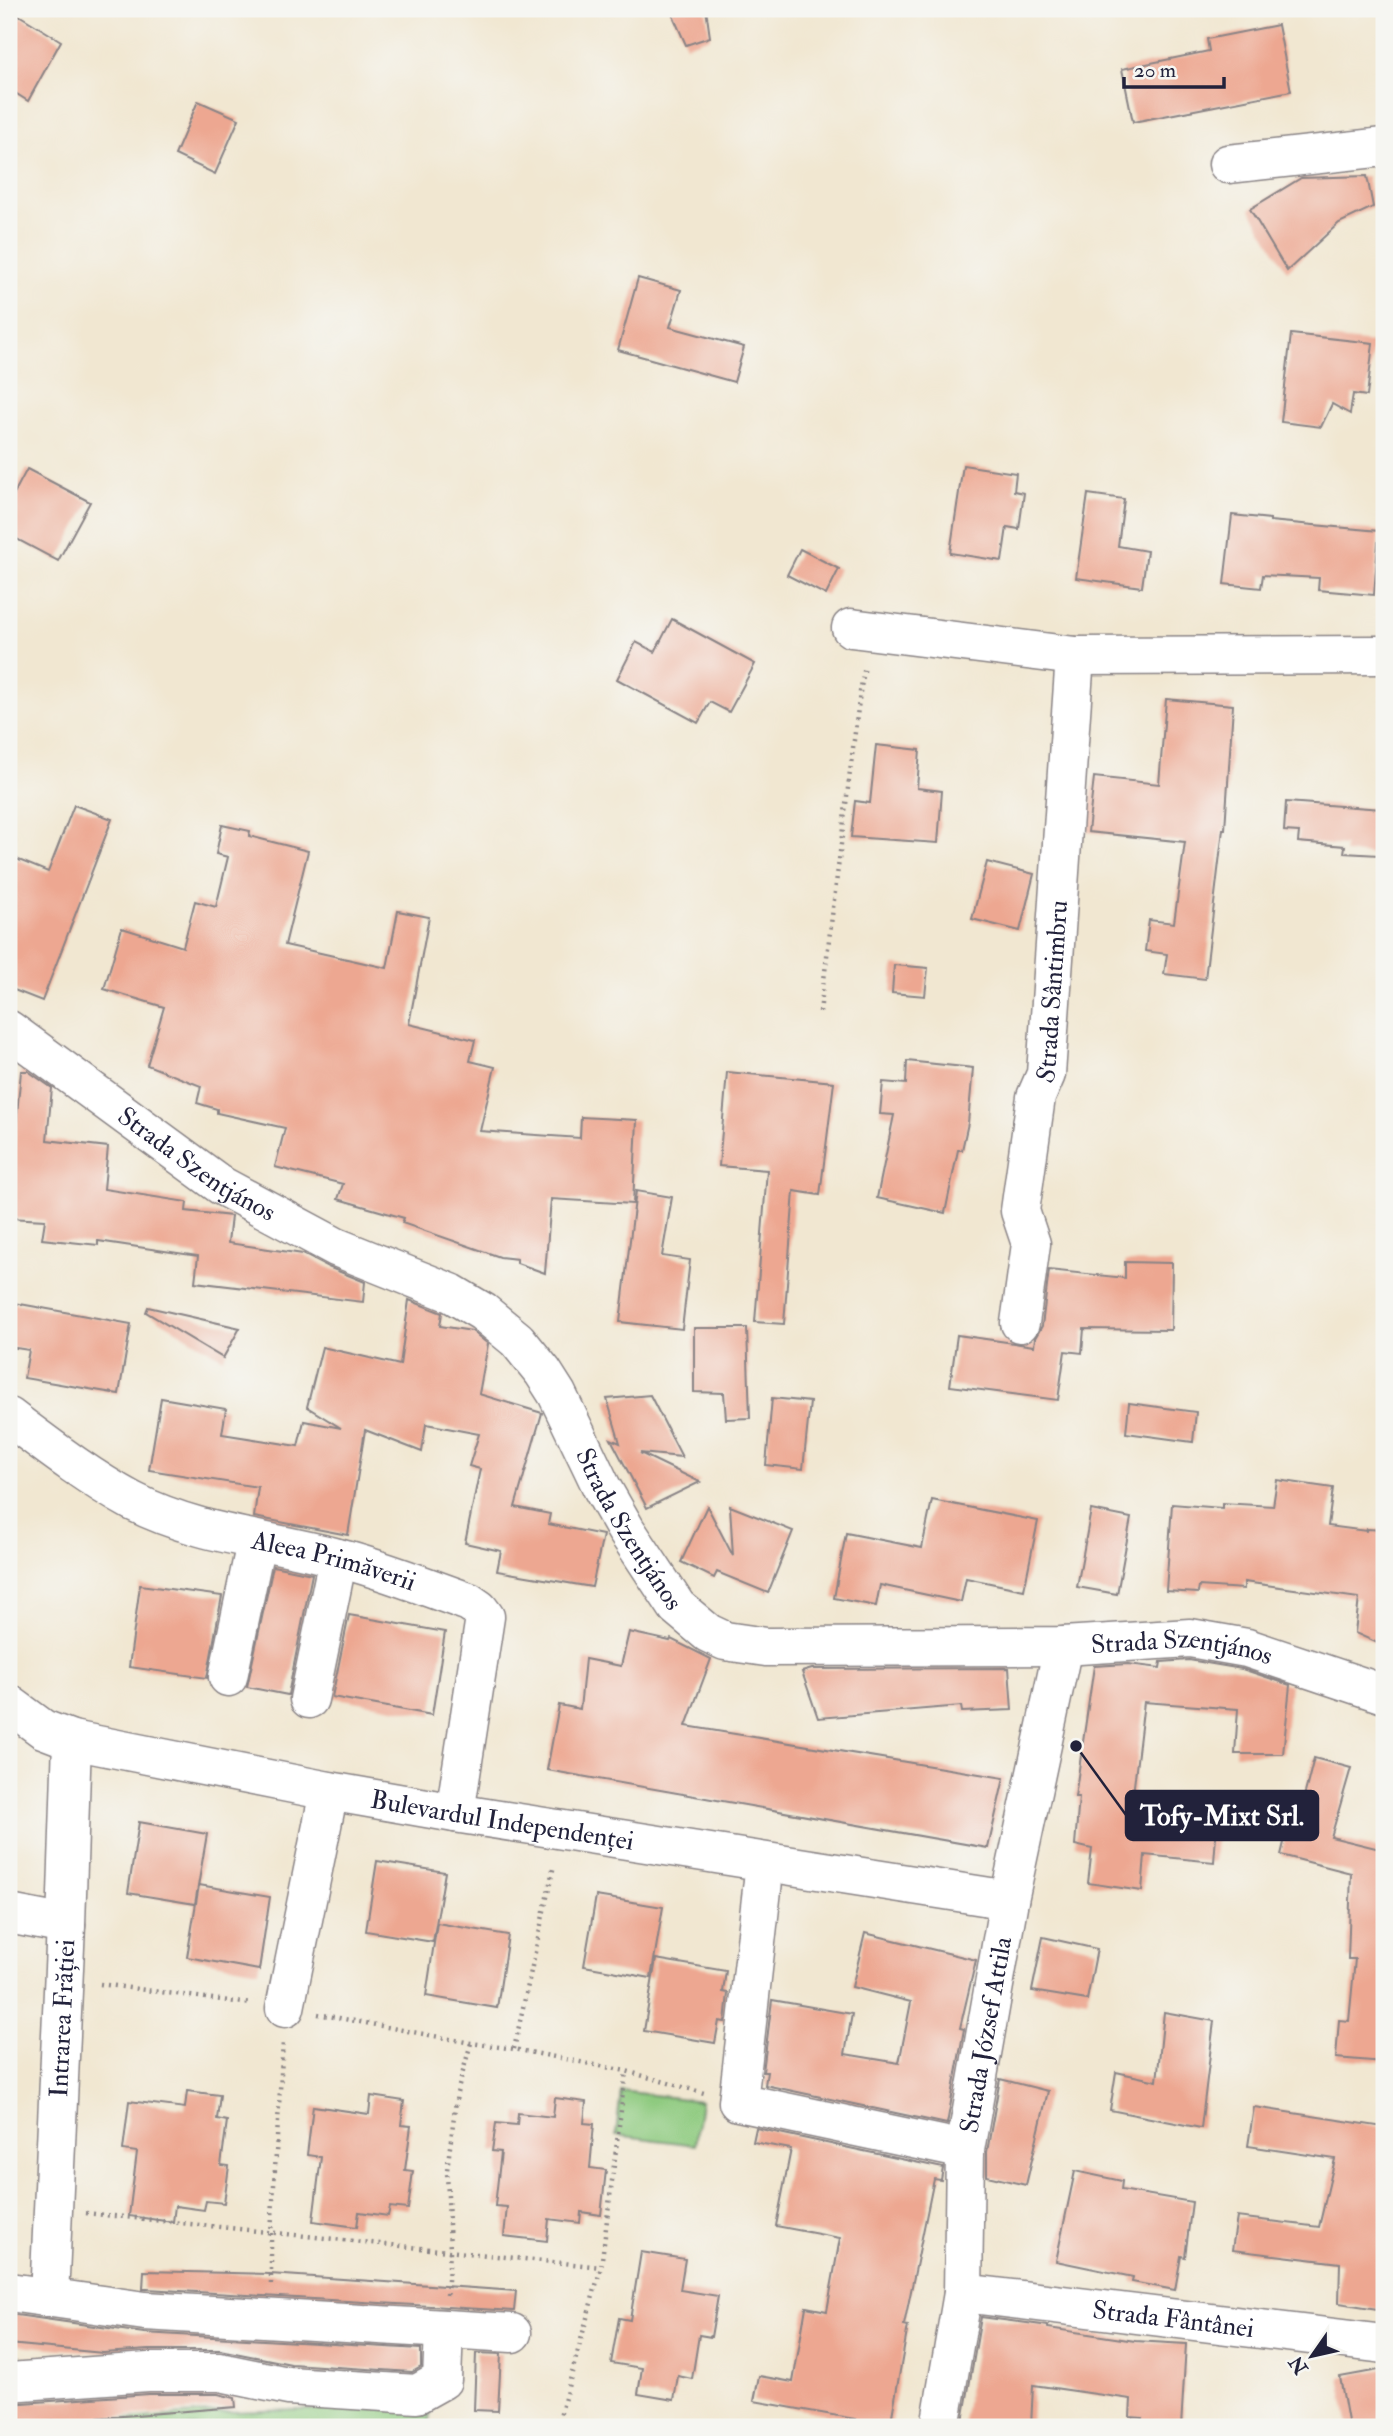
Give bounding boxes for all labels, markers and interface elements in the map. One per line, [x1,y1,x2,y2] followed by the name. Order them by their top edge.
[1124,46,1223,90] scale bar
[1134,57,1176,84] text: 20 m
[1029,899,1075,1088] street label: Strada Sântimbru
[111,1100,281,1229] street label: Strada Szentjános
[568,1443,690,1616] street label: Strada Szentjános
[248,1524,420,1599] street label: Aleea Primăverii
[1090,1623,1277,1672] street label: Strada Szentjános
[368,1784,636,1858] street label: Bulevardul Independenței
[1126,1791,1318,1840] callout: Tofy-Mixt Srl.
[1139,1799,1304,1834] text: Tofy-Mixt Srl.
[953,1934,1019,2136] street label: Strada József Attila
[43,1938,82,2098] street label: Intrarea Frăției
[1091,2294,1256,2345] street label: Strada Fântânei
[1278,2320,1348,2390] north arrow
[1283,2350,1314,2380] text: N

